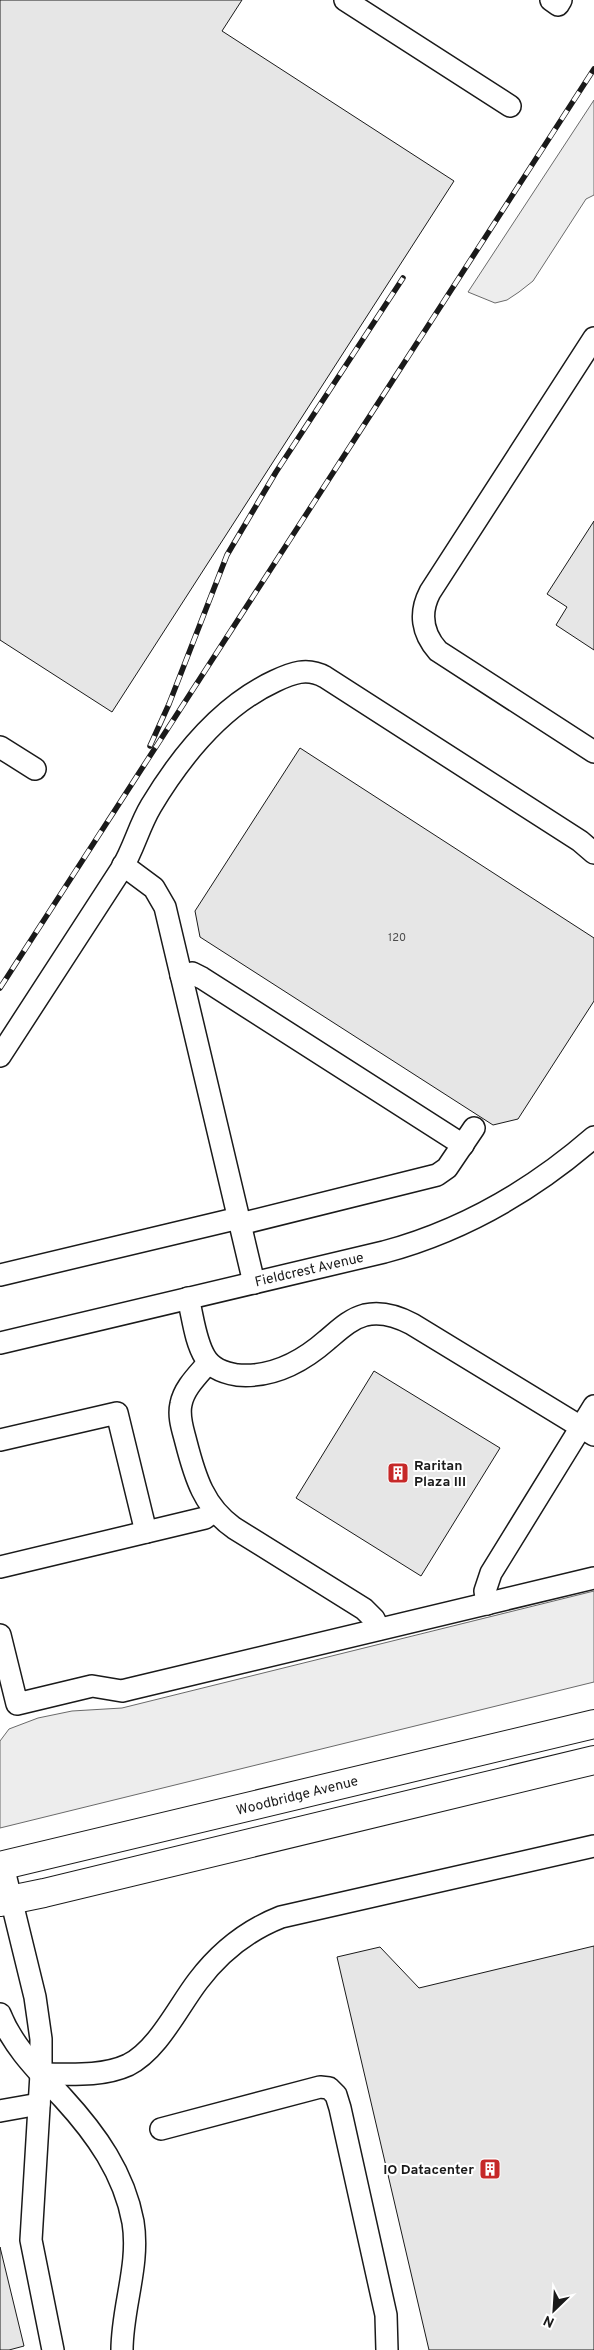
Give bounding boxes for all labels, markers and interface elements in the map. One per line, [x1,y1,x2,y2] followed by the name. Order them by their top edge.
[388,931,406,945] house number: 120
[253,1250,365,1291] street label: Fieldcrest Avenue
[414,1458,466,1491] place label: Raritan Plaza III
[386,1461,410,1485] building icon: Raritan Plaza III
[235,1773,360,1820] street label: Woodbridge Avenue
[478,2157,502,2181] building icon: IO Datacenter
[383,2162,474,2179] place label: IO Datacenter
[529,2285,579,2335] north arrow
[541,2311,557,2330] text: N

